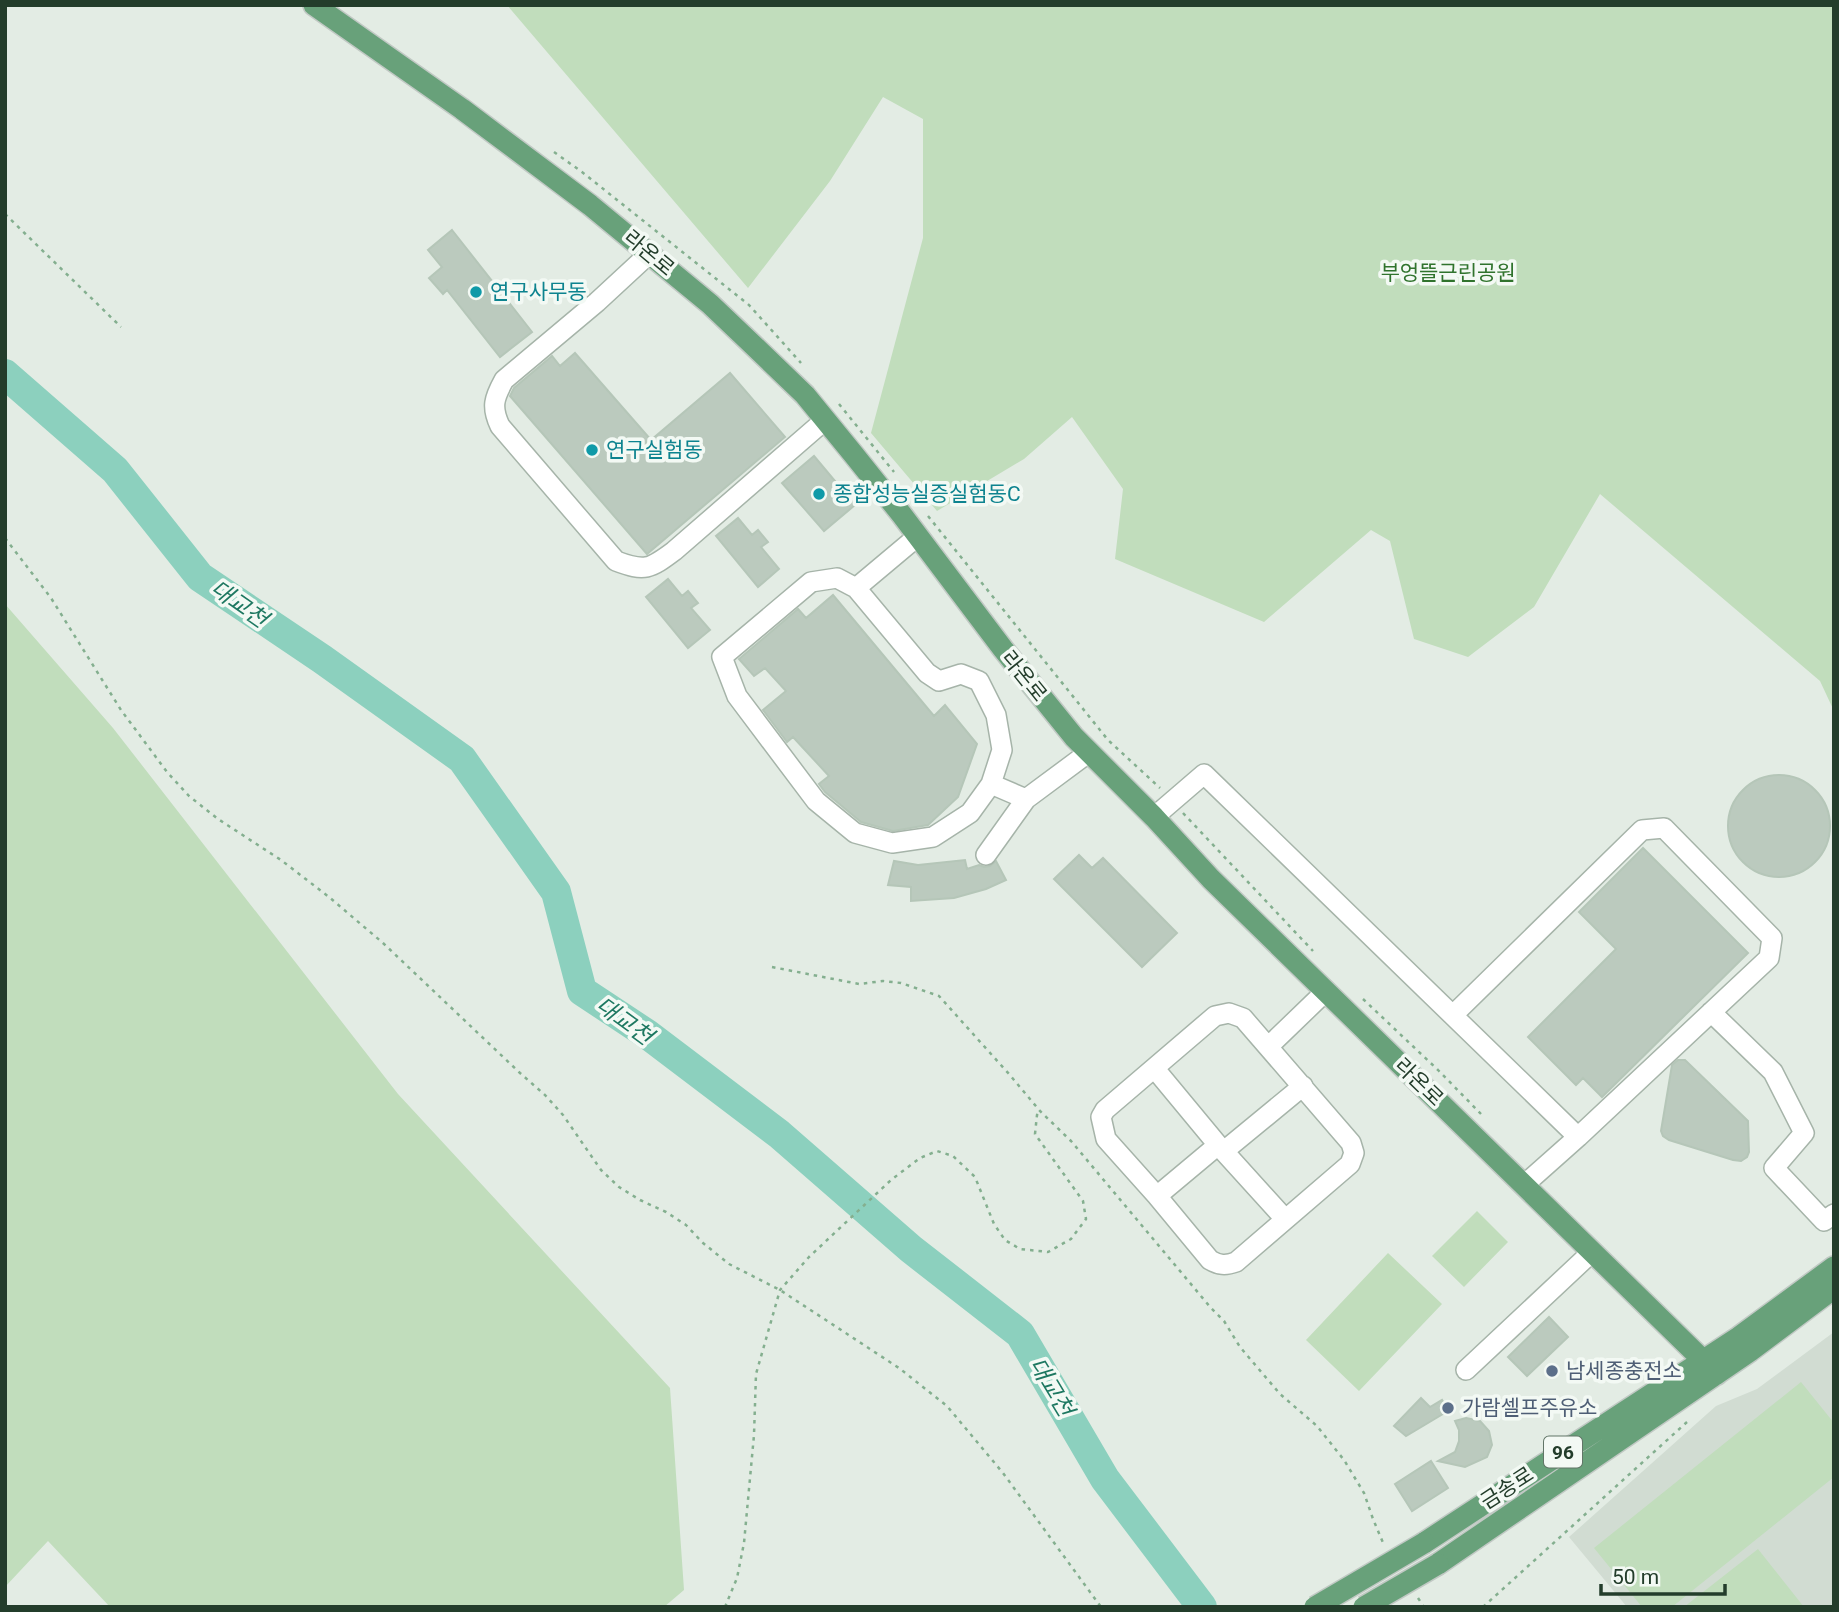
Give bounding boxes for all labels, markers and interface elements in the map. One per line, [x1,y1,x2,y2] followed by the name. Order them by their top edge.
[619,225,679,281] street label: 라온로
[1380,261,1516,285] park label: 부엉뜰근린공원
[490,280,587,304] place label: 연구사무동
[468,284,484,300] marker: 연구사무동
[606,438,703,462] place label: 연구실험동
[584,442,600,458] marker: 연구실험동
[833,482,1021,506] place label: 종합성능실증실험동C
[811,486,827,502] marker: 종합성능실증실험동C
[205,575,275,635] water label: 대교천
[996,646,1052,706] street label: 라온로
[590,991,660,1052] water label: 대교천
[1390,1053,1448,1111] street label: 라온로
[1023,1353,1080,1424] water label: 대교천
[1566,1359,1682,1383] place label: 남세종충전소
[1544,1363,1560,1379] marker: 남세종충전소
[1462,1396,1597,1420] place label: 가람셀프주유소
[1440,1400,1456,1416] marker: 가람셀프주유소
[1544,1436,1582,1468] road number: 96
[1476,1462,1538,1514] street label: 금송로
[1601,1552,1725,1596] scale bar
[1612,1565,1659,1589] text: 50 m

